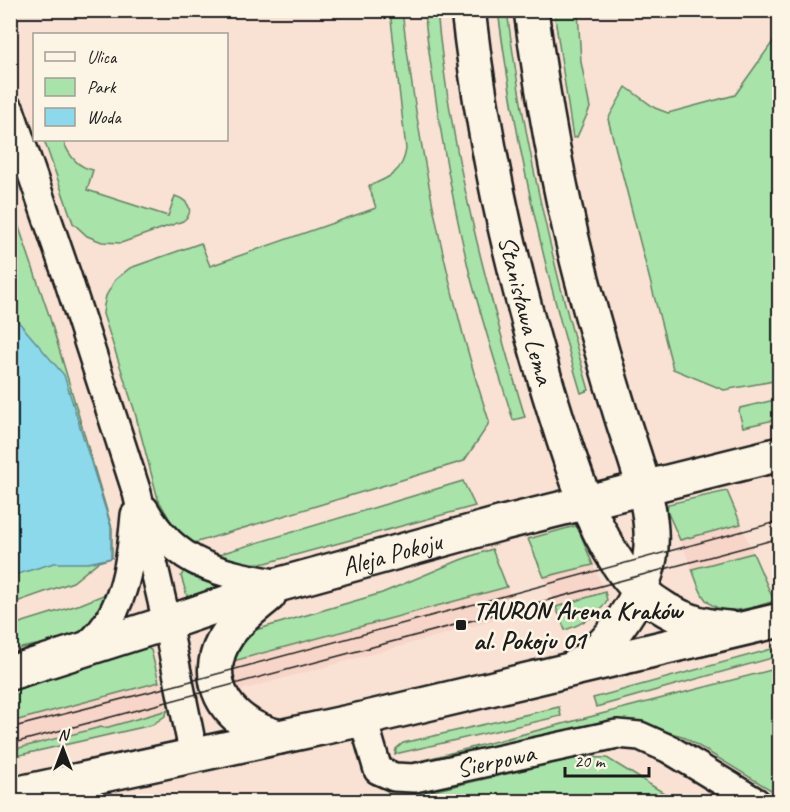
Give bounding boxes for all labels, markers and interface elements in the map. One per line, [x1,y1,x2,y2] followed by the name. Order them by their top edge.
[33,33,228,141] legend
[87,46,118,68] text: Ulica
[87,76,117,98] text: Park
[87,106,122,128] text: Woda
[491,233,562,390] street label: Stanisława Lema
[338,524,448,583] street label: Aleja Pokoju
[473,594,685,657] place label: TAURON Arena Kraków al. Pokoju 01
[454,618,468,632] marker: TAURON Arena Kraków al. Pokoju 01
[33,719,93,779] north arrow
[58,725,71,745] text: N
[453,736,540,785] street label: Sierpowa
[565,740,649,778] scale bar
[574,750,607,772] text: 20 m

